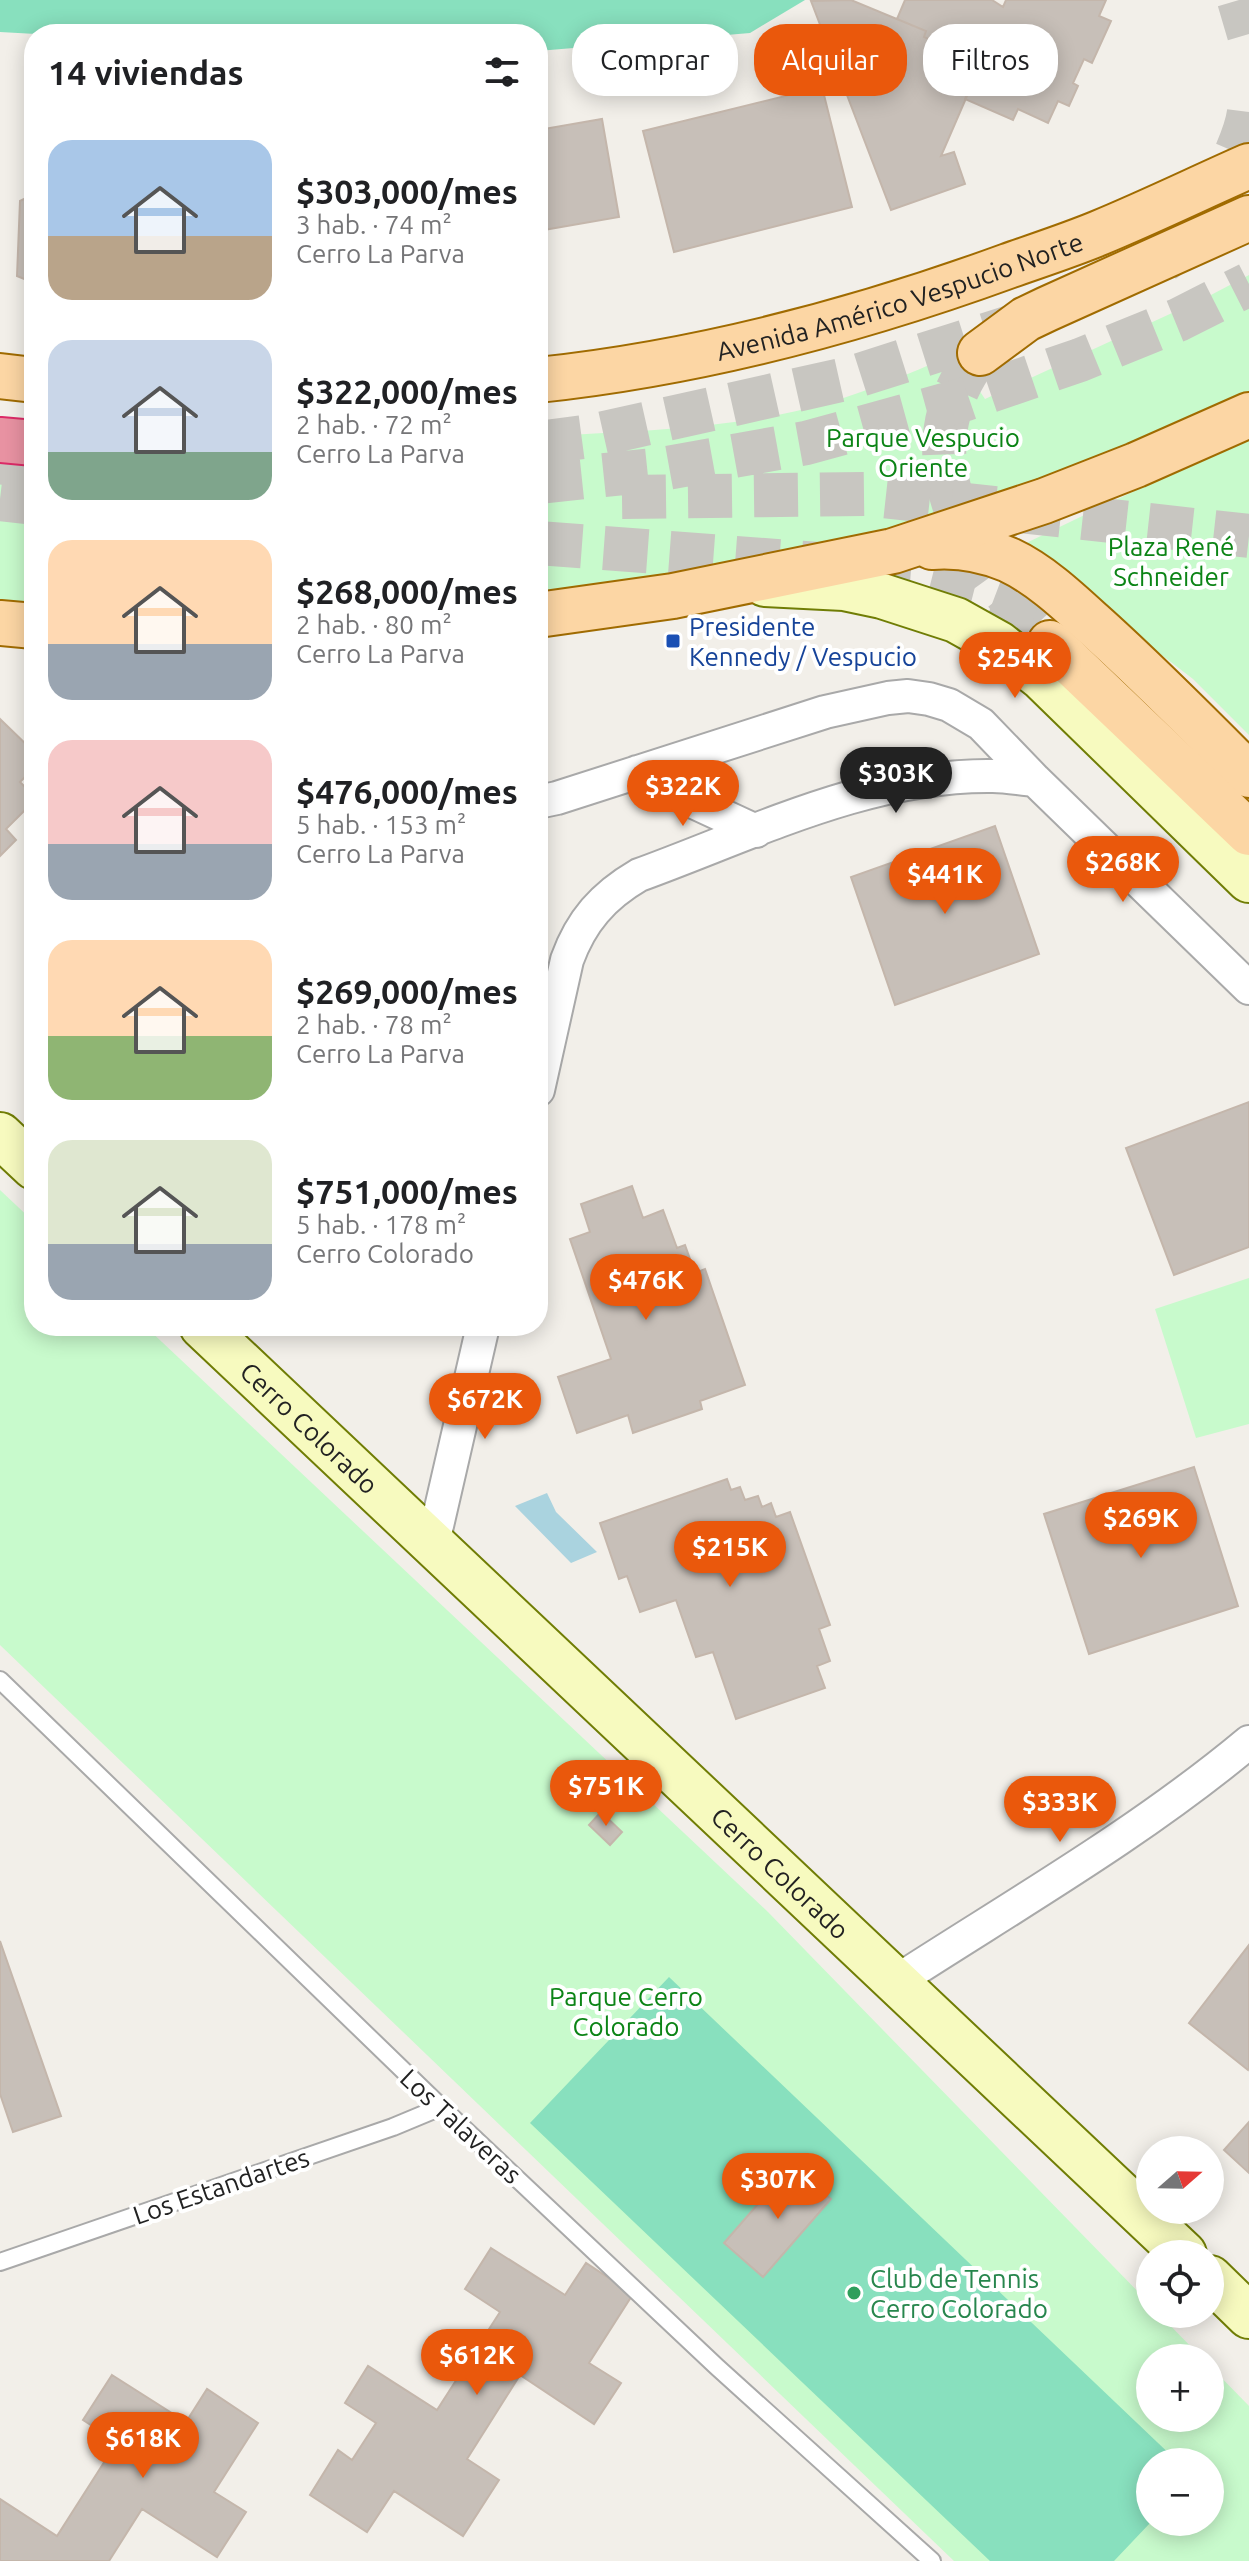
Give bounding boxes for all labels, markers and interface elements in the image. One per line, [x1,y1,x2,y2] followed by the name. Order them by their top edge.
[572,24,738,96] chip: Comprar
[754,24,907,96] chip: Alquilar
[923,24,1058,96] chip: Filtros
[480,50,524,94] icon: filters
[48,53,244,91] text: 14 viviendas
[112,172,208,268] icon: home
[296,172,518,210] text: $303,000/mes
[296,210,452,239] text: 3 hab. · 74 m²
[714,226,1087,365] street label: Avenida Américo Vespucio Norte
[296,239,465,268] text: Cerro La Parva
[112,372,208,468] icon: home
[296,372,518,410] text: $322,000/mes
[296,410,452,439] text: 2 hab. · 72 m²
[826,423,1020,482] park label: Parque Vespucio Oriente
[296,439,465,468] text: Cerro La Parva
[1108,532,1234,591] park label: Plaza René Schneider
[112,572,208,668] icon: home
[296,572,518,610] text: $268,000/mes
[296,610,452,639] text: 2 hab. · 80 m²
[689,612,917,671] place label: Presidente Kennedy / Vespucio
[664,632,682,650] marker: Presidente Kennedy / Vespucio
[959,632,1071,700] pin: $254K
[296,639,465,668] text: Cerro La Parva
[977,643,1053,672] text: $254K
[840,747,952,815] pin: $303K
[858,758,934,787] text: $303K
[627,760,739,828] pin: $322K
[645,771,721,800] text: $322K
[112,772,208,868] icon: home
[296,772,518,810] text: $476,000/mes
[296,810,466,839] text: 5 hab. · 153 m²
[1067,836,1179,904] pin: $268K
[296,839,465,868] text: Cerro La Parva
[1085,847,1161,876] text: $268K
[889,848,1001,916] pin: $441K
[907,859,983,888] text: $441K
[112,972,208,1068] icon: home
[296,972,518,1010] text: $269,000/mes
[296,1010,452,1039] text: 2 hab. · 78 m²
[296,1039,465,1068] text: Cerro La Parva
[112,1172,208,1268] icon: home
[296,1172,518,1210] text: $751,000/mes
[296,1210,466,1239] text: 5 hab. · 178 m²
[296,1239,474,1268] text: Cerro Colorado
[590,1254,702,1322] pin: $476K
[608,1265,684,1294] text: $476K
[235,1356,384,1499] street label: Cerro Colorado
[429,1373,541,1441] pin: $672K
[447,1384,523,1413] text: $672K
[1085,1492,1197,1560] pin: $269K
[1103,1503,1179,1532] text: $269K
[674,1521,786,1589] pin: $215K
[692,1532,768,1561] text: $215K
[550,1760,662,1828] pin: $751K
[568,1771,644,1800] text: $751K
[1004,1776,1116,1844] pin: $333K
[1022,1787,1098,1816] text: $333K
[706,1801,855,1944] street label: Cerro Colorado
[549,1982,703,2041] park label: Parque Cerro Colorado
[395,2063,527,2189] street label: Los Talaveras
[1136,2136,1224,2224] north arrow
[1136,2136,1224,2536] map controls
[129,2142,313,2230] street label: Los Estandartes
[722,2153,834,2221] pin: $307K
[740,2164,816,2193] text: $307K
[1136,2240,1224,2328] button: locate
[870,2264,1048,2323] place label: Club de Tennis Cerro Colorado
[845,2284,863,2302] marker: Club de Tennis Cerro Colorado
[421,2329,533,2397] pin: $612K
[439,2340,515,2369] text: $612K
[1136,2344,1224,2432] button: +
[87,2412,199,2480] pin: $618K
[105,2423,181,2452] text: $618K
[1136,2448,1224,2536] button: −

